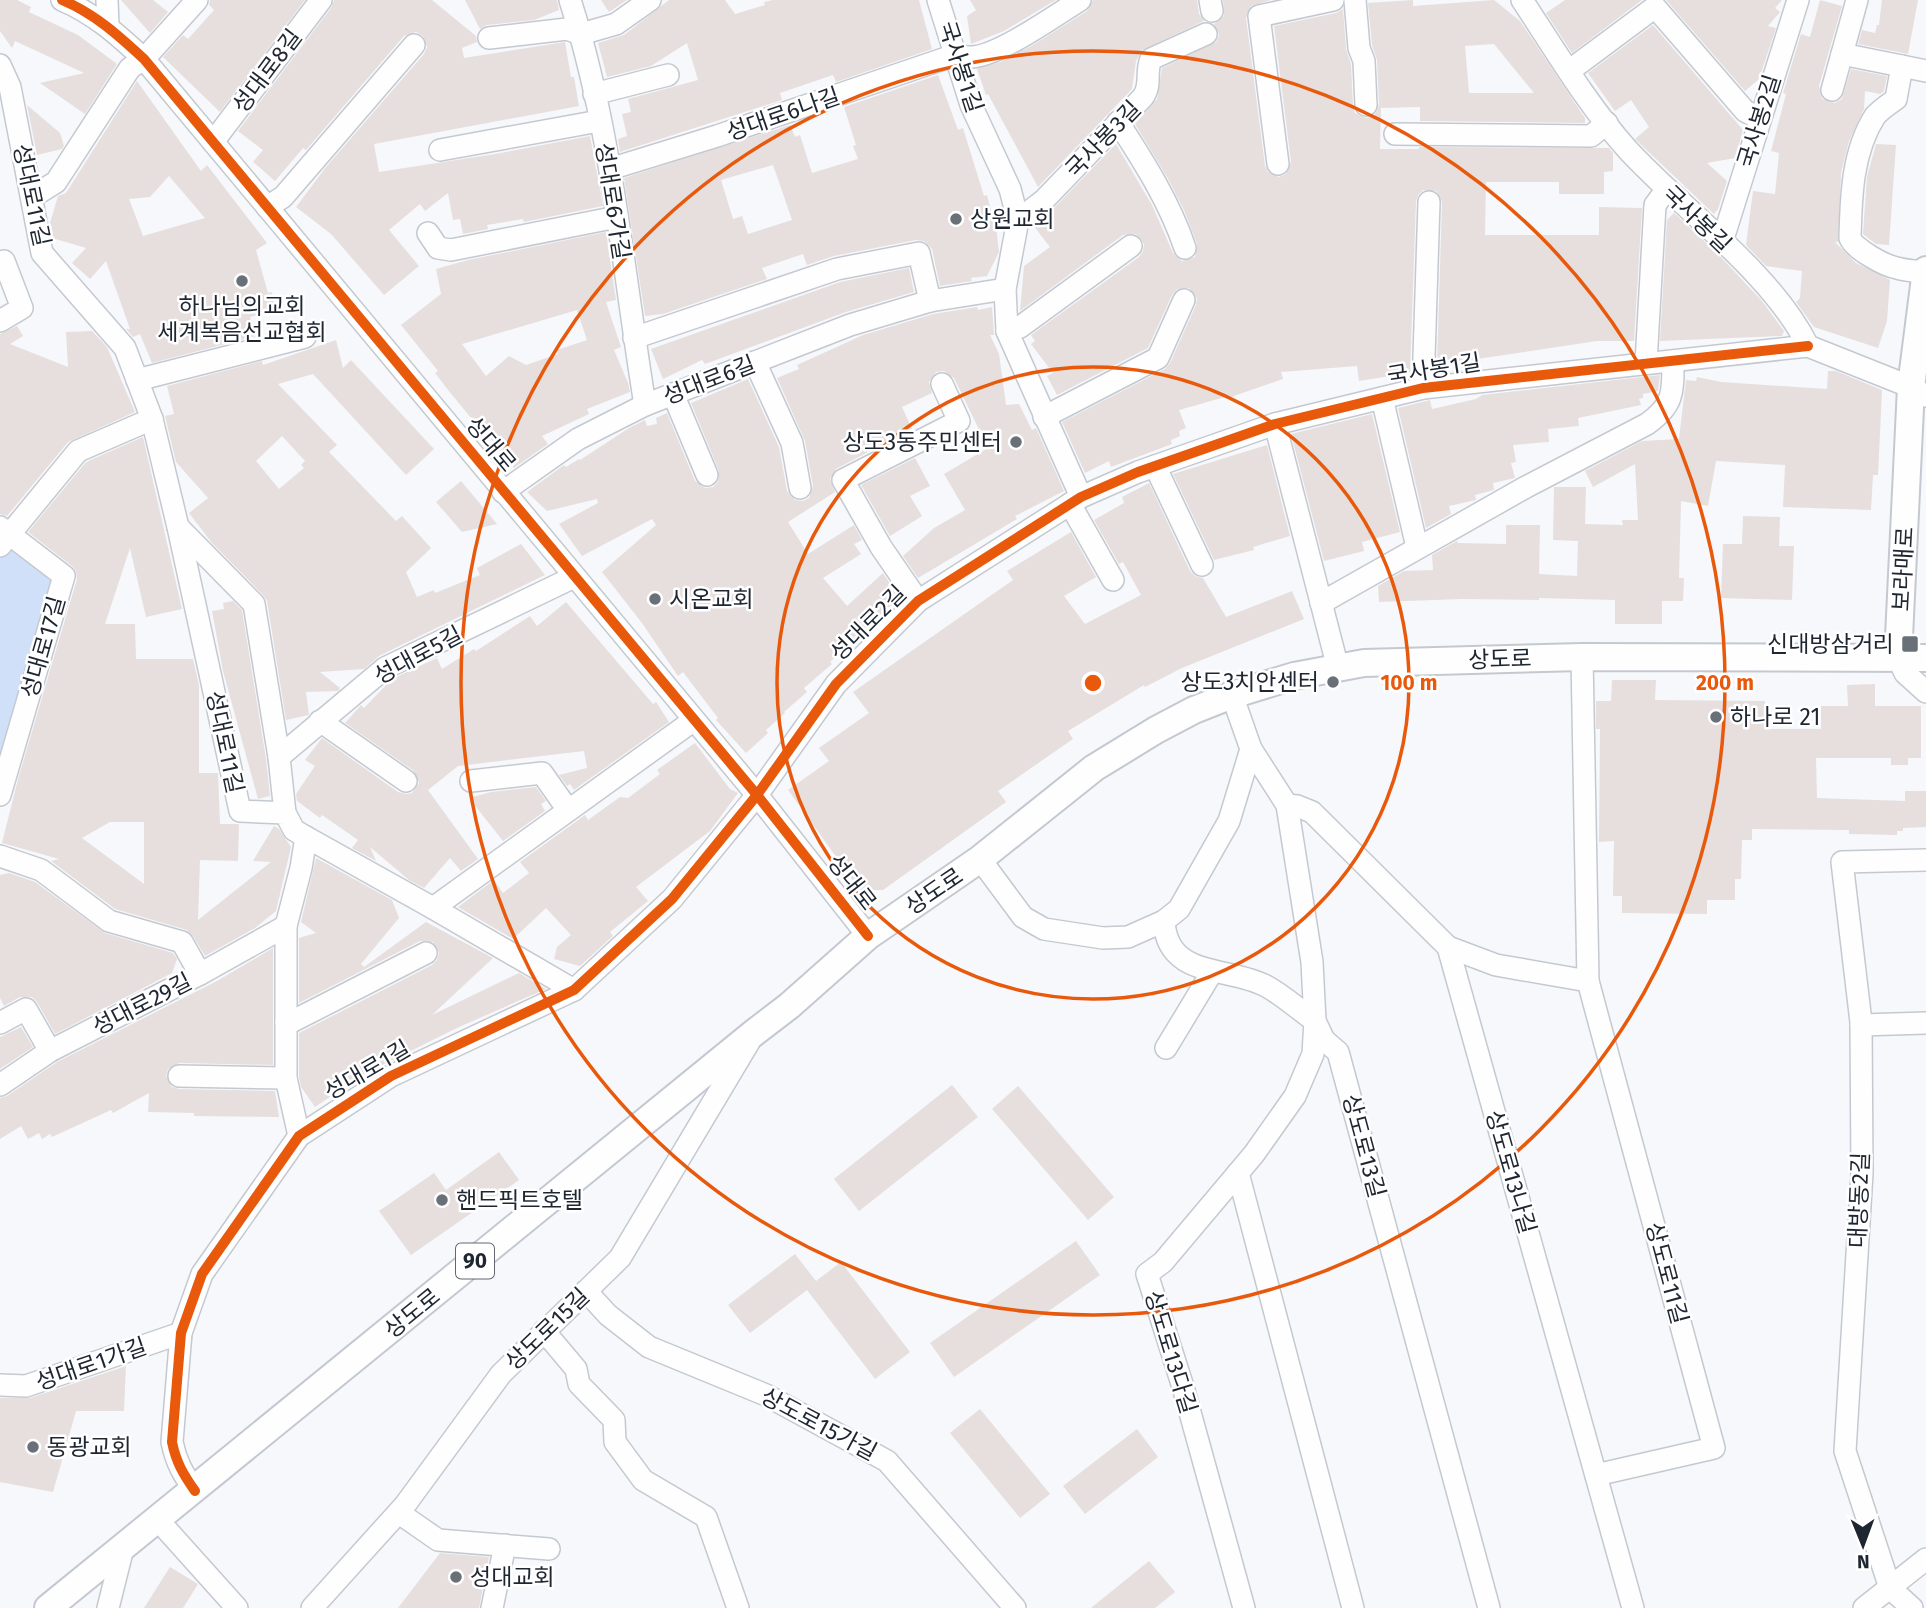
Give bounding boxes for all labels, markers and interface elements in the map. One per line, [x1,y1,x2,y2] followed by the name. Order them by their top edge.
[933,18,989,116] street label: 국사봉1길
[227,24,307,118] street label: 성대로8길
[1732,71,1786,171] street label: 국사봉2길
[723,82,843,146] street label: 성대로6나길
[1060,95,1146,183] street label: 국사봉3길
[7,141,57,249] street label: 성대로11길
[590,141,636,261] street label: 성대로6가길
[1657,180,1737,258] street label: 국사봉길
[970,205,1055,233] place label: 상원교회
[948,211,964,227] marker: 상원교회
[234,273,250,289] marker: 하나님의교회 세계복음선교협회
[157,292,327,346] place label: 하나님의교회 세계복음선교협회
[1385,348,1483,390] street label: 국사봉1길
[659,350,759,410] street label: 성대로6길
[460,411,522,477] street label: 성대로
[842,428,1002,456] place label: 상도3동주민센터
[1008,434,1024,450] marker: 상도3동주민센터
[1887,526,1919,612] street label: 보라매로
[824,579,912,667] street label: 성대로2길
[669,585,754,613] place label: 시온교회
[647,591,663,607] marker: 시온교회
[15,593,71,701] street label: 성대로17길
[369,620,467,690] street label: 성대로5길
[1767,630,1894,658] place label: 신대방삼거리
[1900,634,1920,654] marker: 신대방삼거리
[1468,644,1532,674] street label: 상도로
[1181,668,1319,696] place label: 상도3치안센터
[1380,670,1438,696] text: 100 m
[1696,670,1754,696] text: 200 m
[1081,671,1105,695] centre of rings
[1325,674,1341,690] marker: 상도3치안센터
[200,688,250,796] street label: 성대로11길
[1730,703,1820,731] place label: 하나로 21
[1708,709,1724,725] marker: 하나로 21
[821,848,883,916] street label: 성대로
[900,862,968,920] street label: 상도로
[88,967,196,1041] street label: 성대로29길
[319,1034,415,1106] street label: 성대로1길
[1337,1091,1391,1201] street label: 상도로13길
[1480,1107,1542,1237] street label: 상도로13나길
[1843,1152,1875,1248] street label: 대방동2길
[456,1186,583,1214] place label: 핸드픽트호텔
[434,1192,450,1208] marker: 핸드픽트호텔
[1640,1219,1694,1327] street label: 상도로11길
[456,1244,494,1278] road number: 90
[379,1282,445,1344] street label: 상도로
[499,1282,595,1376] street label: 상도로15길
[1139,1287,1203,1417] street label: 상도로13다길
[32,1332,150,1396] street label: 성대로1가길
[756,1382,882,1466] street label: 상도로15가길
[47,1433,132,1461] place label: 동광교회
[25,1439,41,1455] marker: 동광교회
[1828,1510,1898,1580] north arrow
[1857,1550,1870,1573] text: N
[470,1563,555,1591] place label: 성대교회
[448,1569,464,1585] marker: 성대교회

